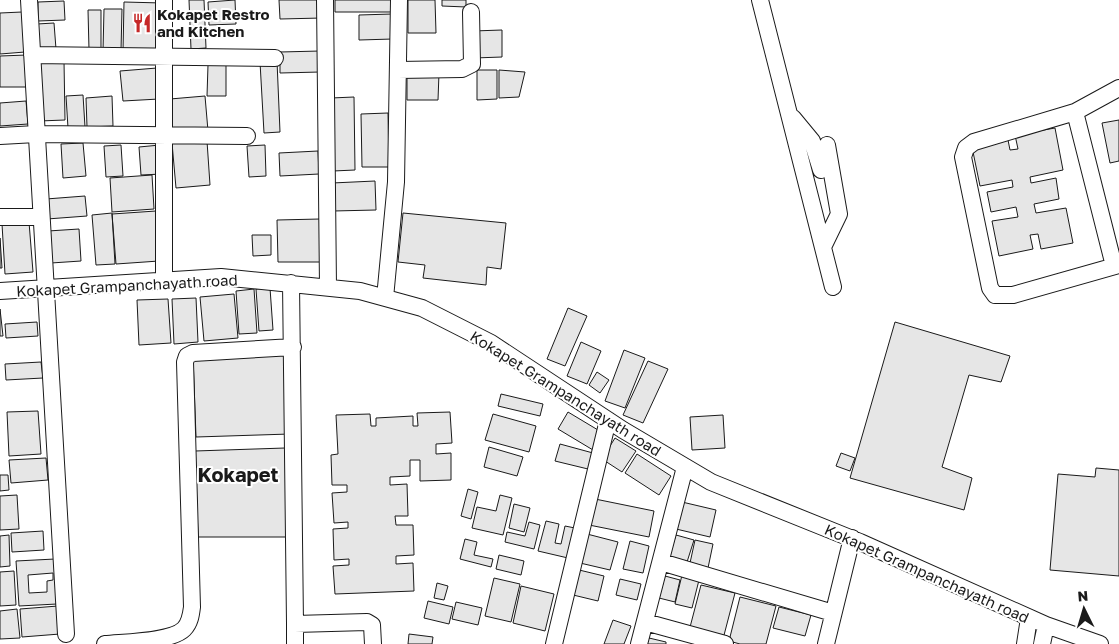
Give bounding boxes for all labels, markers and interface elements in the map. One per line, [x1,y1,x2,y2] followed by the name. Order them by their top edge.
[157,5,270,40] place label: Kokapet Restro and Kitchen
[131,12,153,34] restaurant icon: Kokapet Restro and Kitchen
[16,270,238,300] street label: Kokapet Grampanchayath road
[467,327,665,459] street label: Kokapet Grampanchayath road
[197,462,279,486] district label: Kokapet
[822,520,1032,626] street label: Kokapet Grampanchayath road
[1059,584,1109,634] north arrow
[1077,587,1089,604] text: N

